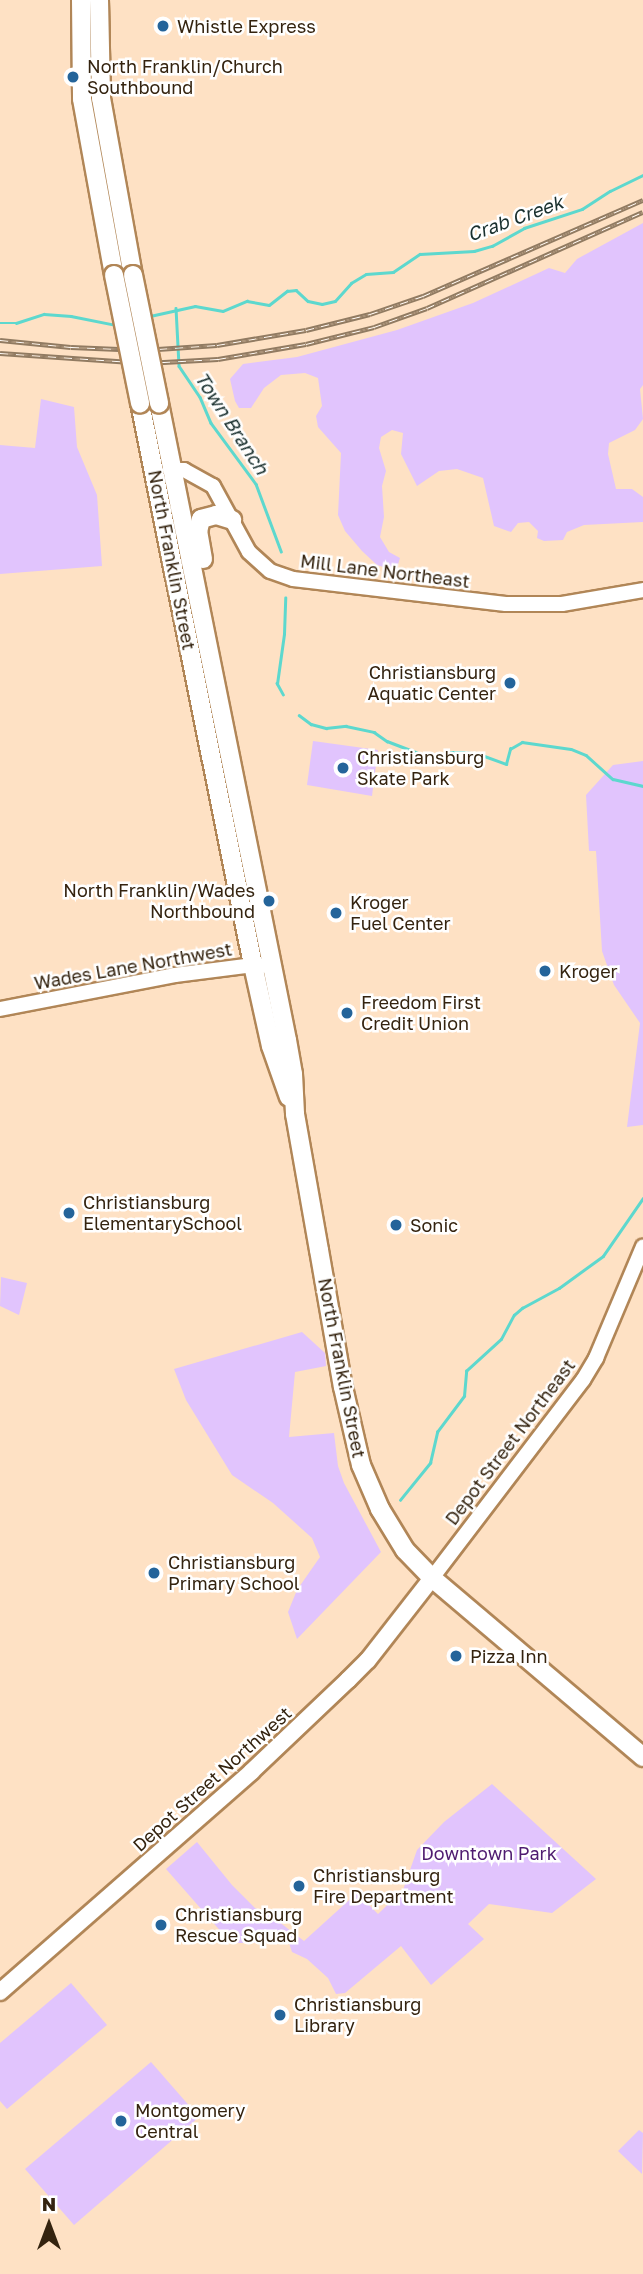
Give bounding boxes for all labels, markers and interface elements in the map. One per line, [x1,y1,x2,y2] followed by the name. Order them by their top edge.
[177,15,316,37] place label: Whistle Express
[155,18,171,34] marker: Whistle Express
[87,56,283,98] place label: North Franklin/Church Southbound
[65,69,81,85] marker: North Franklin/Church Southbound
[464,190,566,246] water label: Crab Creek
[190,368,274,478] water label: Town Branch
[144,468,200,652] street label: North Franklin Street
[299,550,471,592] street label: Mill Lane Northeast
[368,662,496,704] place label: Christiansburg Aquatic Center
[502,675,518,691] marker: Christiansburg Aquatic Center
[357,747,484,790] place label: Christiansburg Skate Park
[335,760,351,776] marker: Christiansburg Skate Park
[63,880,255,922] place label: North Franklin/Wades Northbound
[350,892,451,934] place label: Kroger Fuel Center
[261,893,277,909] marker: North Franklin/Wades Northbound
[328,905,344,921] marker: Kroger Fuel Center
[32,938,234,994] street label: Wades Lane Northwest
[559,960,618,982] place label: Kroger
[537,963,553,979] marker: Kroger
[361,992,481,1034] place label: Freedom First Credit Union
[339,1005,355,1021] marker: Freedom First Credit Union
[83,1192,242,1234] place label: Christiansburg ElementarySchool
[61,1205,77,1221] marker: Christiansburg ElementarySchool
[410,1214,458,1236] place label: Sonic
[388,1217,404,1233] marker: Sonic
[314,1276,370,1460] street label: North Franklin Street
[441,1355,579,1529] street label: Depot Street Northeast
[168,1552,300,1594] place label: Christiansburg Primary School
[146,1565,162,1581] marker: Christiansburg Primary School
[470,1645,548,1667] place label: Pizza Inn
[448,1648,464,1664] marker: Pizza Inn
[128,1702,296,1856] street label: Depot Street Northwest
[421,1842,557,1864] park label: Downtown Park
[313,1865,454,1908] place label: Christiansburg Fire Department
[291,1878,307,1894] marker: Christiansburg Fire Department
[175,1904,302,1946] place label: Christiansburg Rescue Squad
[153,1917,169,1933] marker: Christiansburg Rescue Squad
[294,1994,421,2036] place label: Christiansburg Library
[272,2007,288,2023] marker: Christiansburg Library
[135,2100,245,2142] place label: Montgomery Central
[113,2113,129,2129] marker: Montgomery Central
[14,2190,84,2260] north arrow
[42,2192,56,2215] text: N

